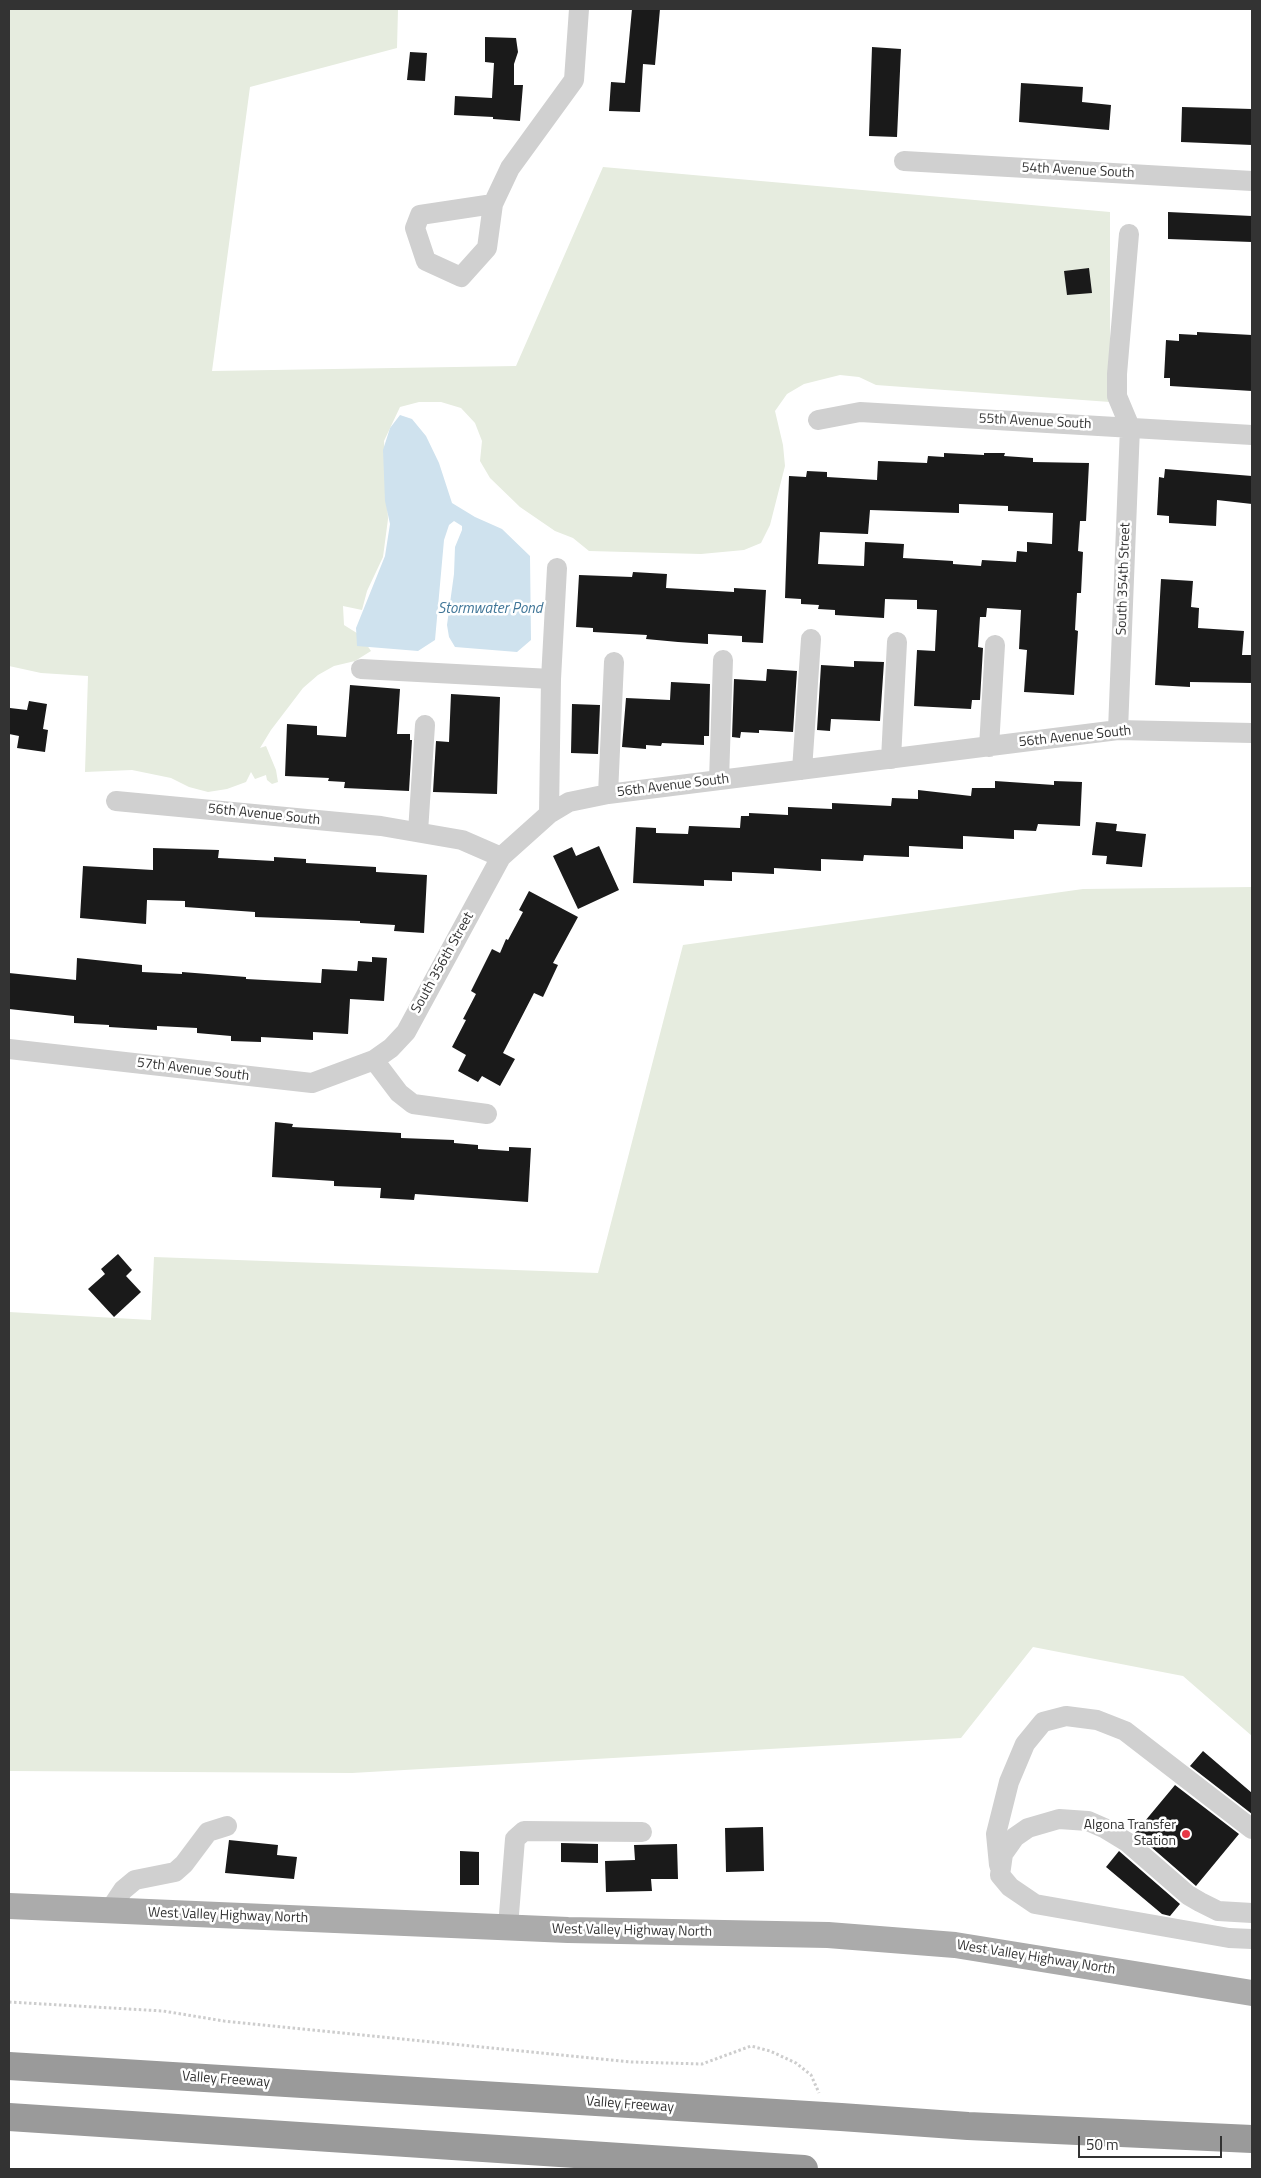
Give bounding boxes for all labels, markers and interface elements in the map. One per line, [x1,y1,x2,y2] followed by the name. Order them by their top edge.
[1021,160,1135,182] street label: 54th Avenue South
[978,411,1092,433] street label: 55th Avenue South
[1114,522,1134,636] street label: South 354th Street
[438,600,542,618] water label: Stormwater Pond
[1018,723,1132,751] street label: 56th Avenue South
[616,771,730,801] street label: 56th Avenue South
[207,801,321,829] street label: 56th Avenue South
[408,909,478,1017] street label: South 356th Street
[136,1055,250,1085] street label: 57th Avenue South
[1084,1818,1176,1850] place label: Algona Transfer Station
[1180,1828,1192,1840] marker: Algona Transfer Station
[148,1905,308,1927] street label: West Valley Highway North
[552,1921,712,1941] street label: West Valley Highway North
[956,1937,1116,1979] street label: West Valley Highway North
[181,2069,271,2091] street label: Valley Freeway
[585,2094,675,2116] street label: Valley Freeway
[1081,2126,1225,2158] scale bar
[1086,2133,1119,2156] text: 50 m

